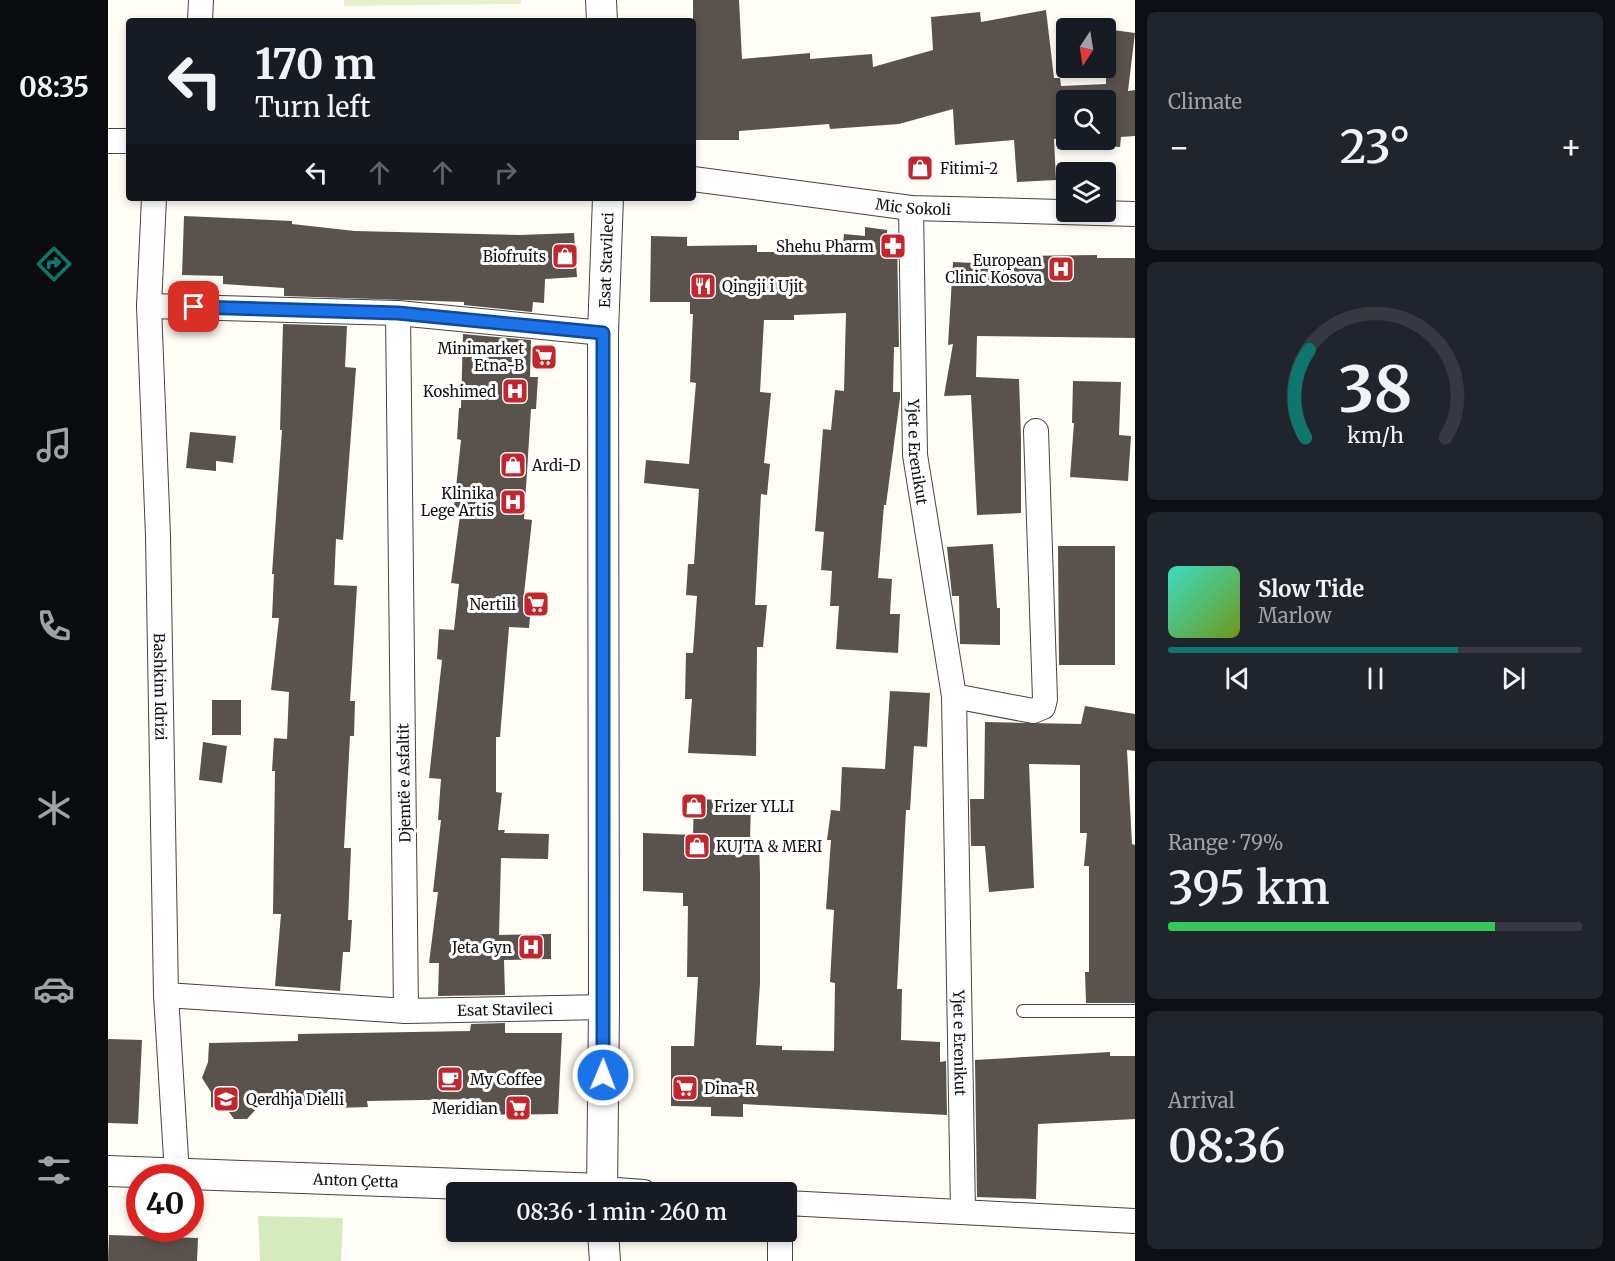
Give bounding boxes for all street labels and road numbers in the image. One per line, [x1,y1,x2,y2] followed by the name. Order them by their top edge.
[874,194,951,219] street label: Mic Sokoli
[594,212,617,308] street label: Esat Stavileci
[905,398,932,506] street label: Yjet e Erenikut
[150,633,171,741] street label: Bashkim Idrizi
[393,723,415,843] street label: Djemtë e Asfaltit
[950,989,970,1096] street label: Yjet e Erenikut
[457,999,553,1019] street label: Esat Stavileci
[312,1169,399,1191] street label: Anton Çetta

